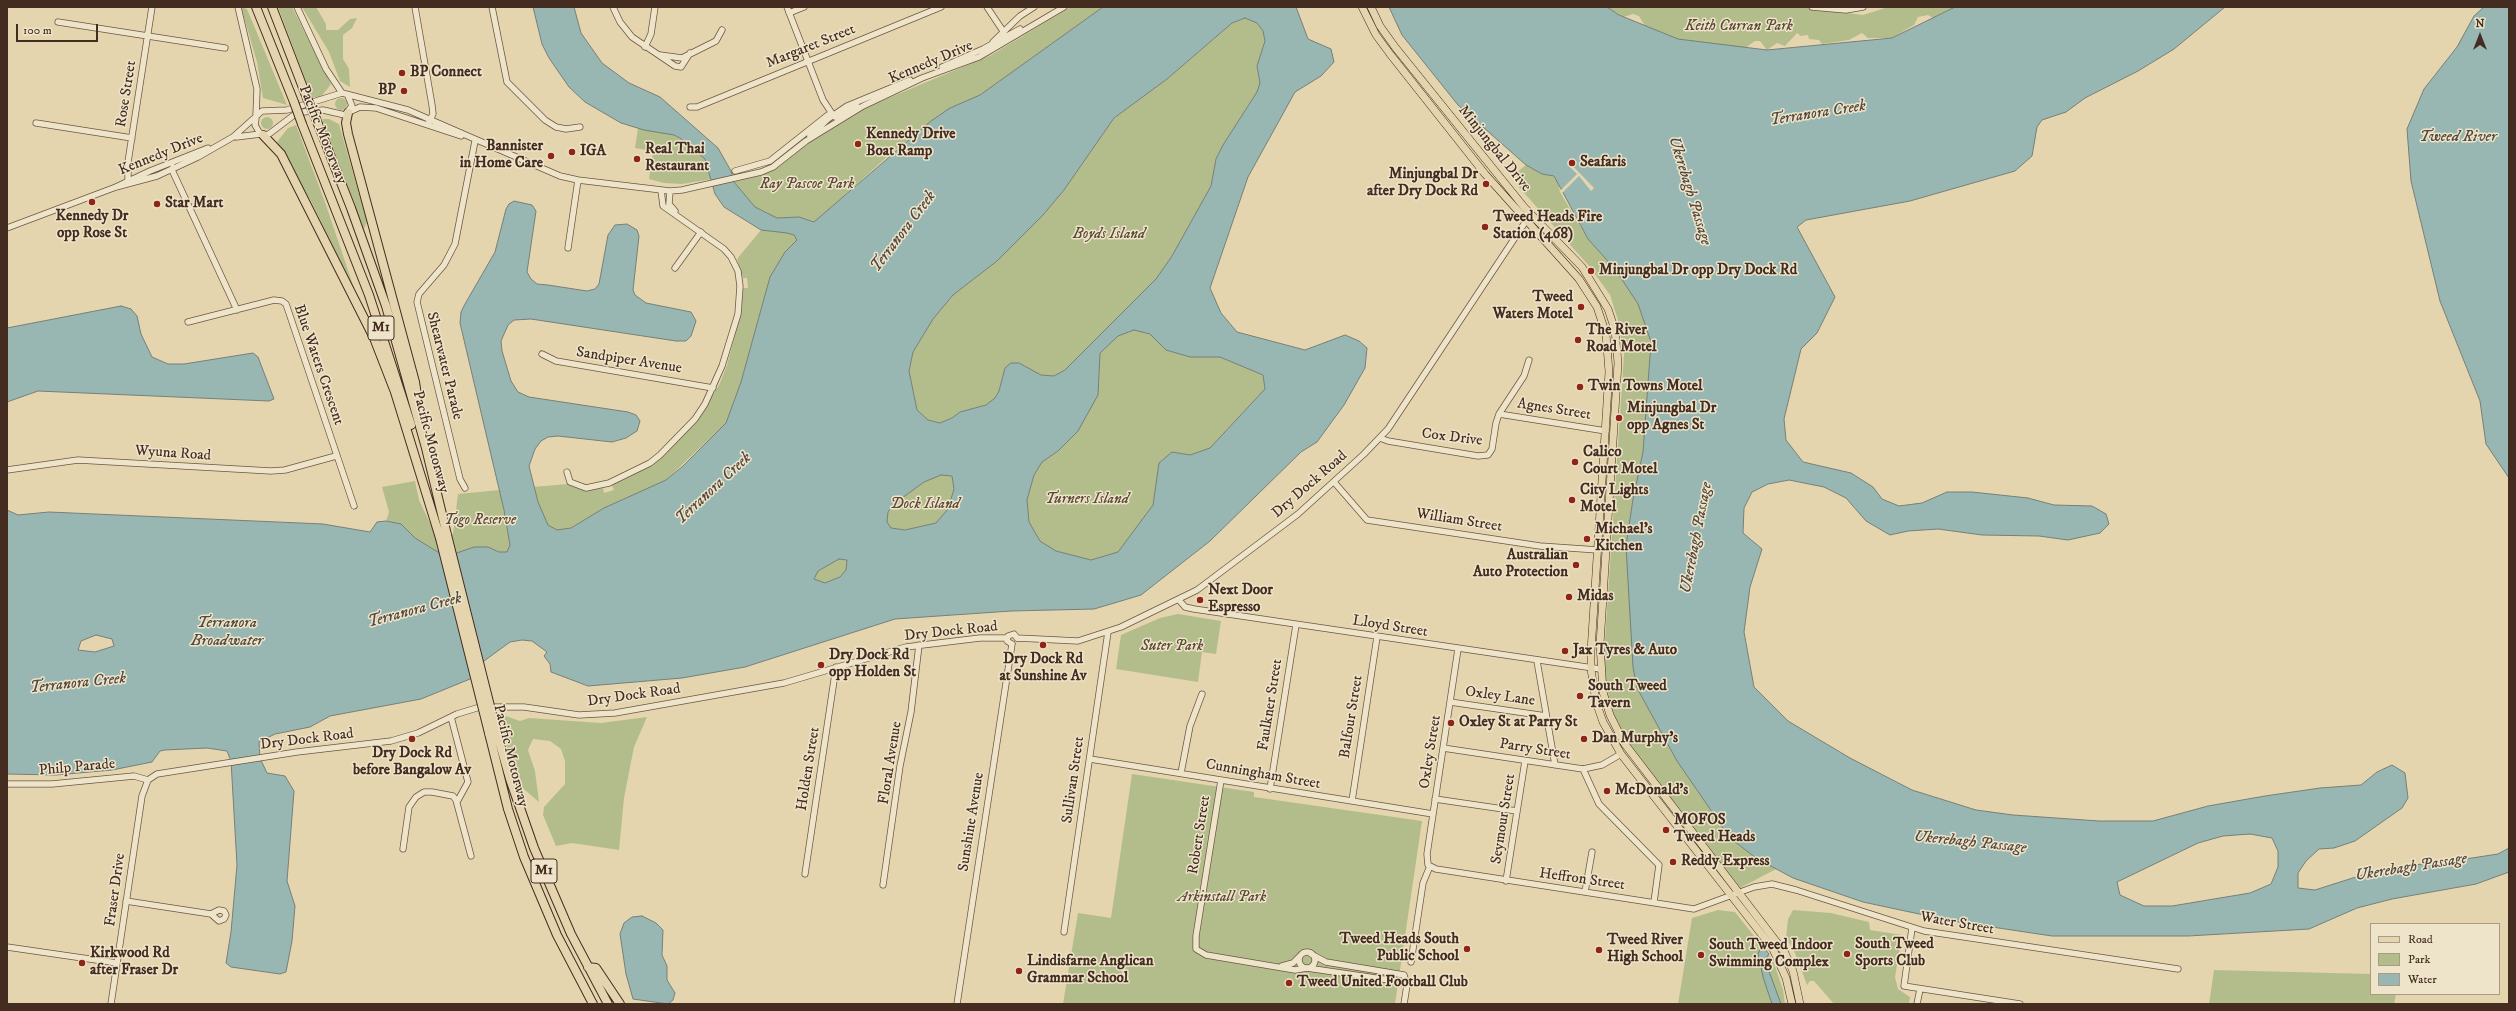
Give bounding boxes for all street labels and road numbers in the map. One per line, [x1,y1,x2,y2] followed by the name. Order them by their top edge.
[764,21,858,73] street label: Margaret Street
[886,37,976,89] street label: Kennedy Drive
[113,59,141,129] street label: Rose Street
[294,83,350,187] street label: Pacific Motorway
[1454,102,1534,196] street label: Minjungbal Drive
[116,130,206,180] street label: Kennedy Drive
[289,302,347,428] street label: Blue Waters Crescent
[422,310,466,422] street label: Shearwater Parade
[368,316,394,340] road number: M1
[575,344,683,378] street label: Sandpiper Avenue
[408,389,452,495] street label: Pacific Motorway
[1516,395,1592,425] street label: Agnes Street
[1421,425,1483,451] street label: Cox Drive
[134,442,212,466] street label: Wyuna Road
[1269,447,1351,523] street label: Dry Dock Road
[1415,505,1503,537] street label: William Street
[1351,612,1429,642] street label: Lloyd Street
[903,618,999,646] street label: Dry Dock Road
[1255,658,1287,752] street label: Faulkner Street
[1337,674,1367,760] street label: Balfour Street
[586,681,682,711] street label: Dry Dock Road
[1464,683,1536,711] street label: Oxley Lane
[489,703,531,809] street label: Pacific Motorway
[1416,714,1446,790] street label: Oxley Street
[876,720,906,806] street label: Floral Avenue
[259,725,355,755] street label: Dry Dock Road
[794,726,824,812] street label: Holden Street
[1059,735,1089,825] street label: Sullivan Street
[1498,735,1572,765] street label: Parry Street
[38,756,116,780] street label: Philp Parade
[1204,756,1322,794] street label: Cunningham Street
[955,771,989,873] street label: Sunshine Avenue
[1488,773,1520,865] street label: Seymour Street
[1185,794,1215,876] street label: Robert Street
[102,852,130,928] street label: Fraser Drive
[531,859,557,883] road number: M1
[1538,865,1626,895] street label: Heffron Street
[1919,909,1995,939] street label: Water Street

